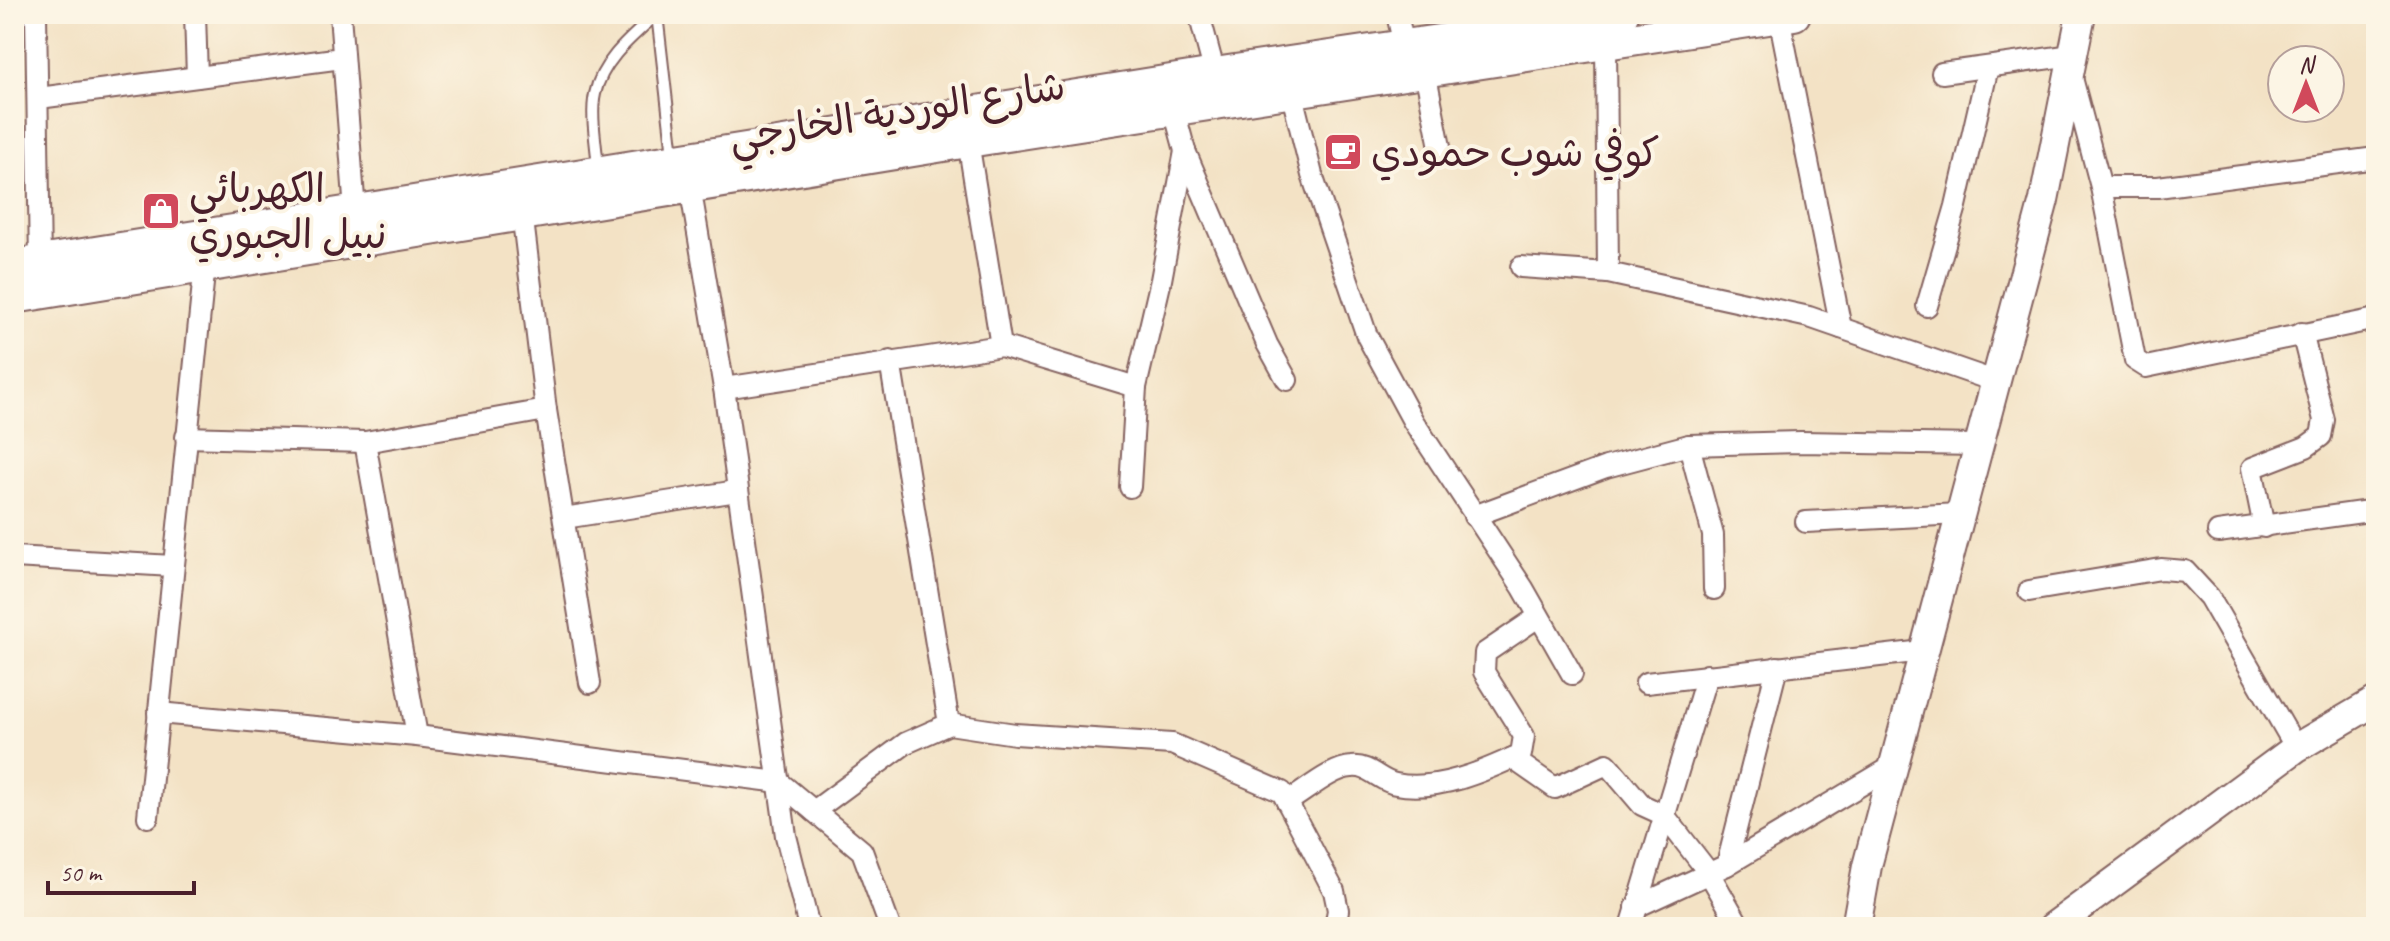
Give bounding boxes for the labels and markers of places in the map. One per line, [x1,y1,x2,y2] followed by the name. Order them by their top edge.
[1371,128,1660,181] place label: كوفي شوب حمودي
[1322,131,1364,173] cafe icon: كوفي شوب حمودي
[189,164,387,263] place label: الكهربائي نبيل الجبوري
[140,190,182,232] shop icon: الكهربائي نبيل الجبوري

